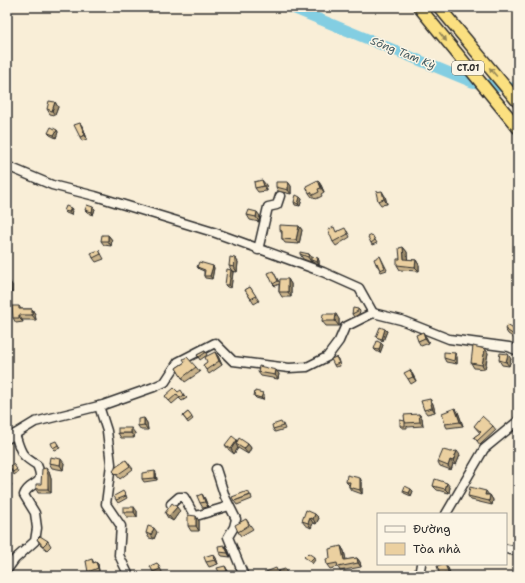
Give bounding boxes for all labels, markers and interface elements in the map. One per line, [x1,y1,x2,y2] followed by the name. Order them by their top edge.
[439,32,448,43] one-way arrow
[368,33,438,73] water label: Sông Tam Kỳ
[452,61,484,75] road number: CT.01
[489,67,498,77] one-way arrow
[377,513,507,565] legend
[413,521,451,537] text: Đường
[413,541,461,557] text: Tòa nhà

